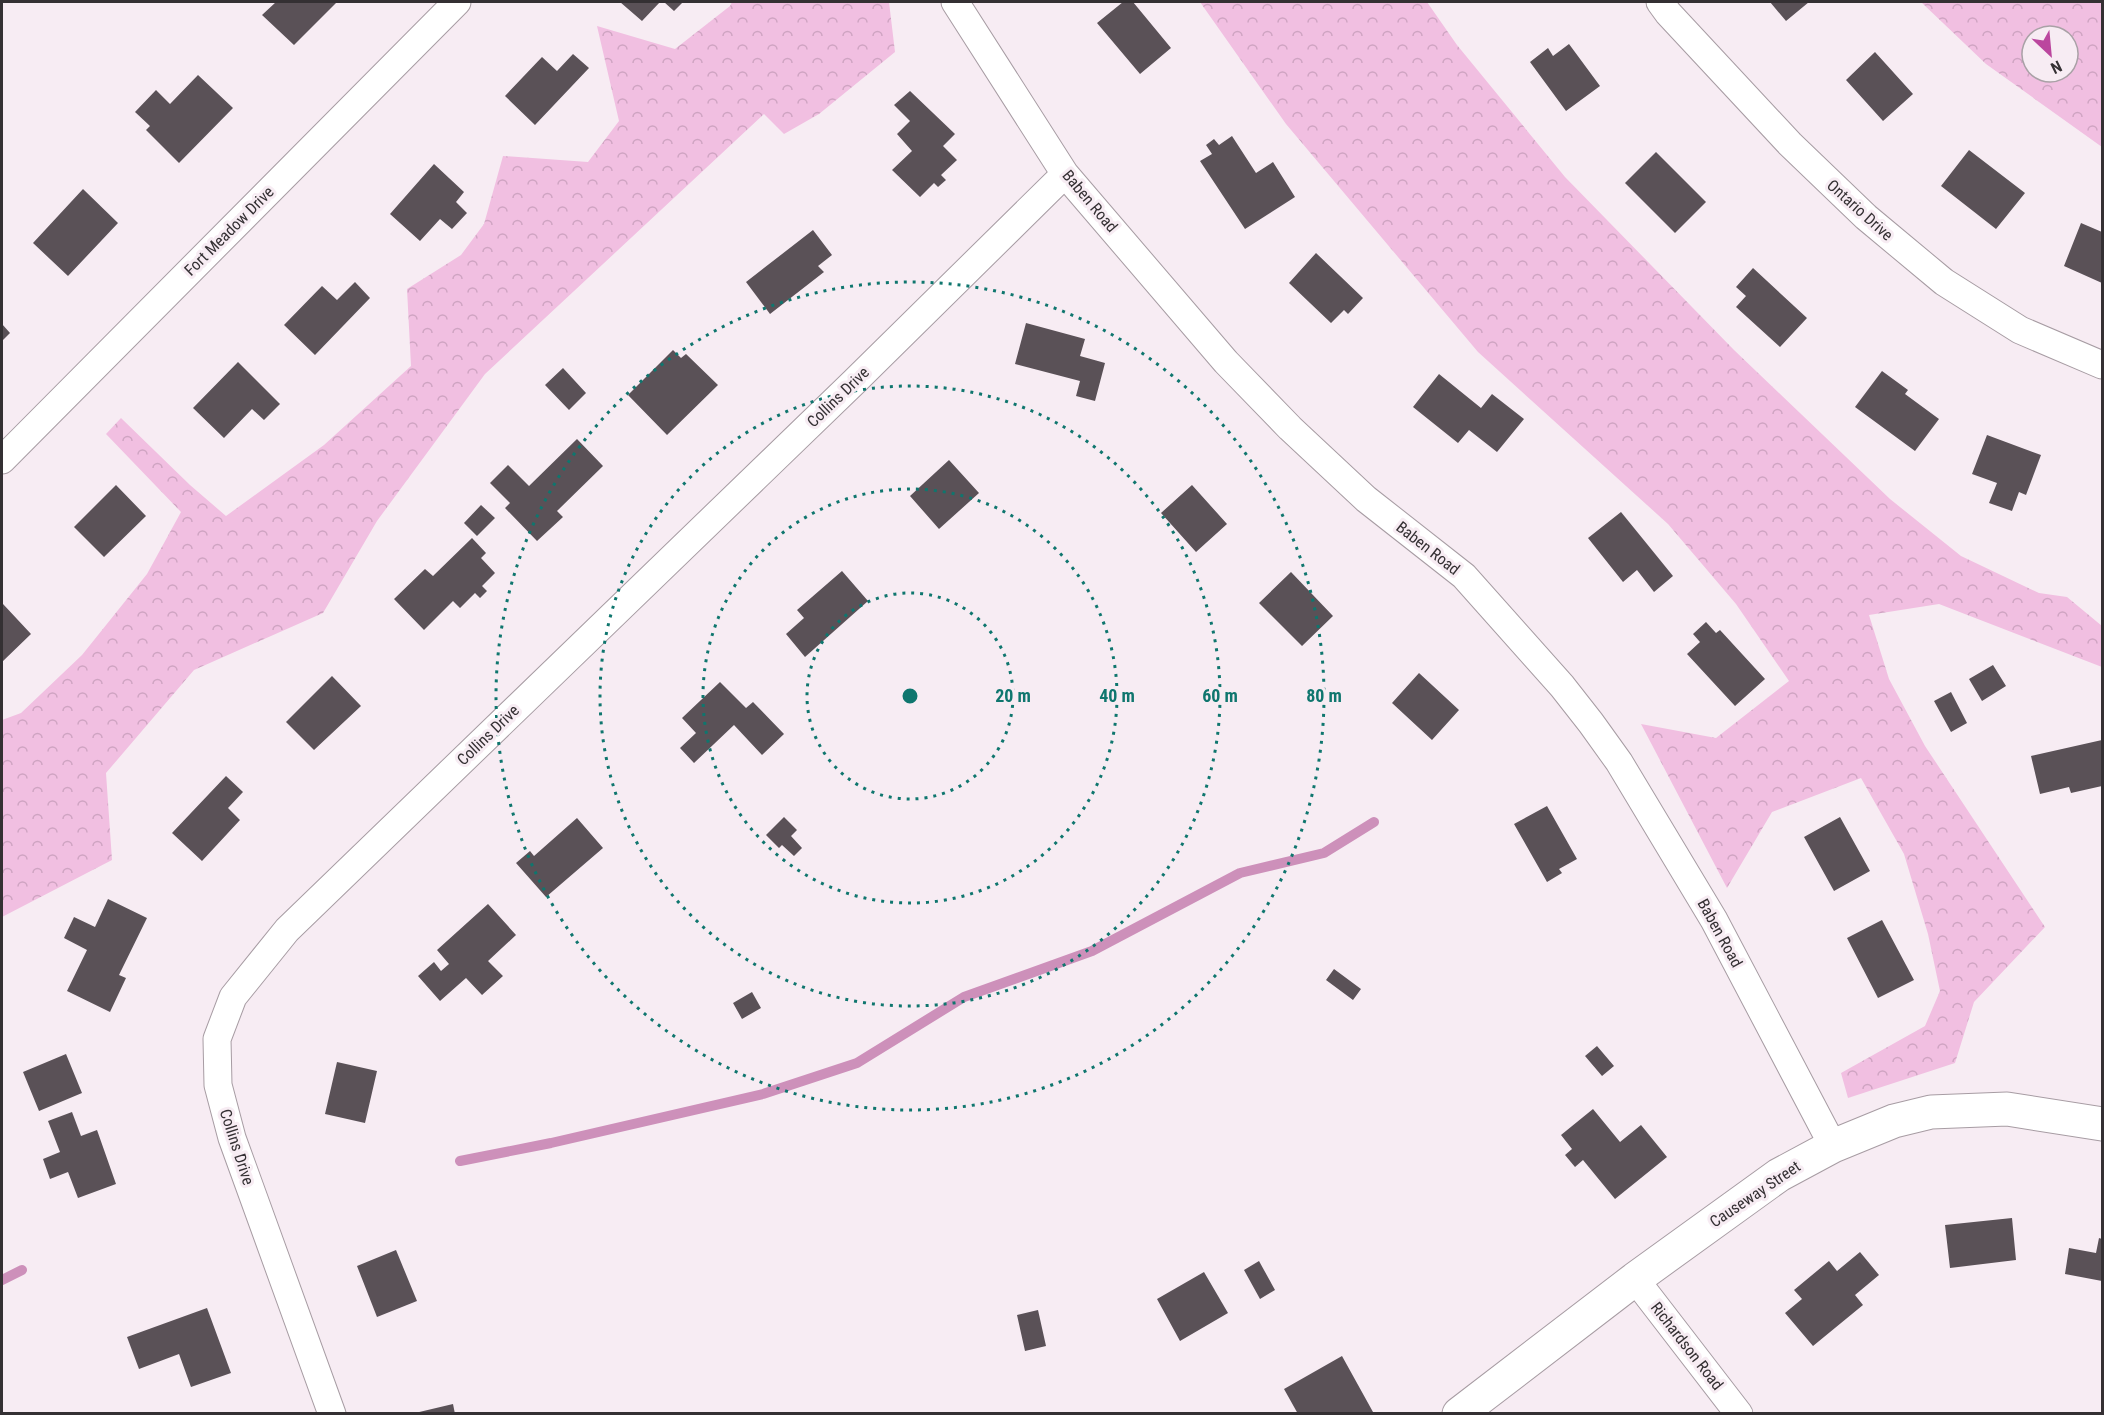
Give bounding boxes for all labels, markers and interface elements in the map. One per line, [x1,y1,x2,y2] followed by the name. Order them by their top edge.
[2020,24,2080,84] north arrow
[2048,56,2065,78] text: N
[1059,166,1121,236] street label: Baben Road
[1823,176,1897,244] street label: Ontario Drive
[180,182,278,280] street label: Fort Meadow Drive
[803,363,873,431] street label: Collins Drive
[1392,517,1464,579] street label: Baben Road
[995,685,1031,706] text: 20 m
[1099,685,1135,706] text: 40 m
[1202,685,1238,706] text: 60 m
[1306,685,1342,706] text: 80 m
[900,686,920,706] centre of rings
[453,701,523,769] street label: Collins Drive
[1693,895,1747,971] street label: Baben Road
[216,1107,258,1187] street label: Collins Drive
[1706,1157,1804,1231] street label: Causeway Street
[1647,1298,1727,1394] street label: Richardson Road

